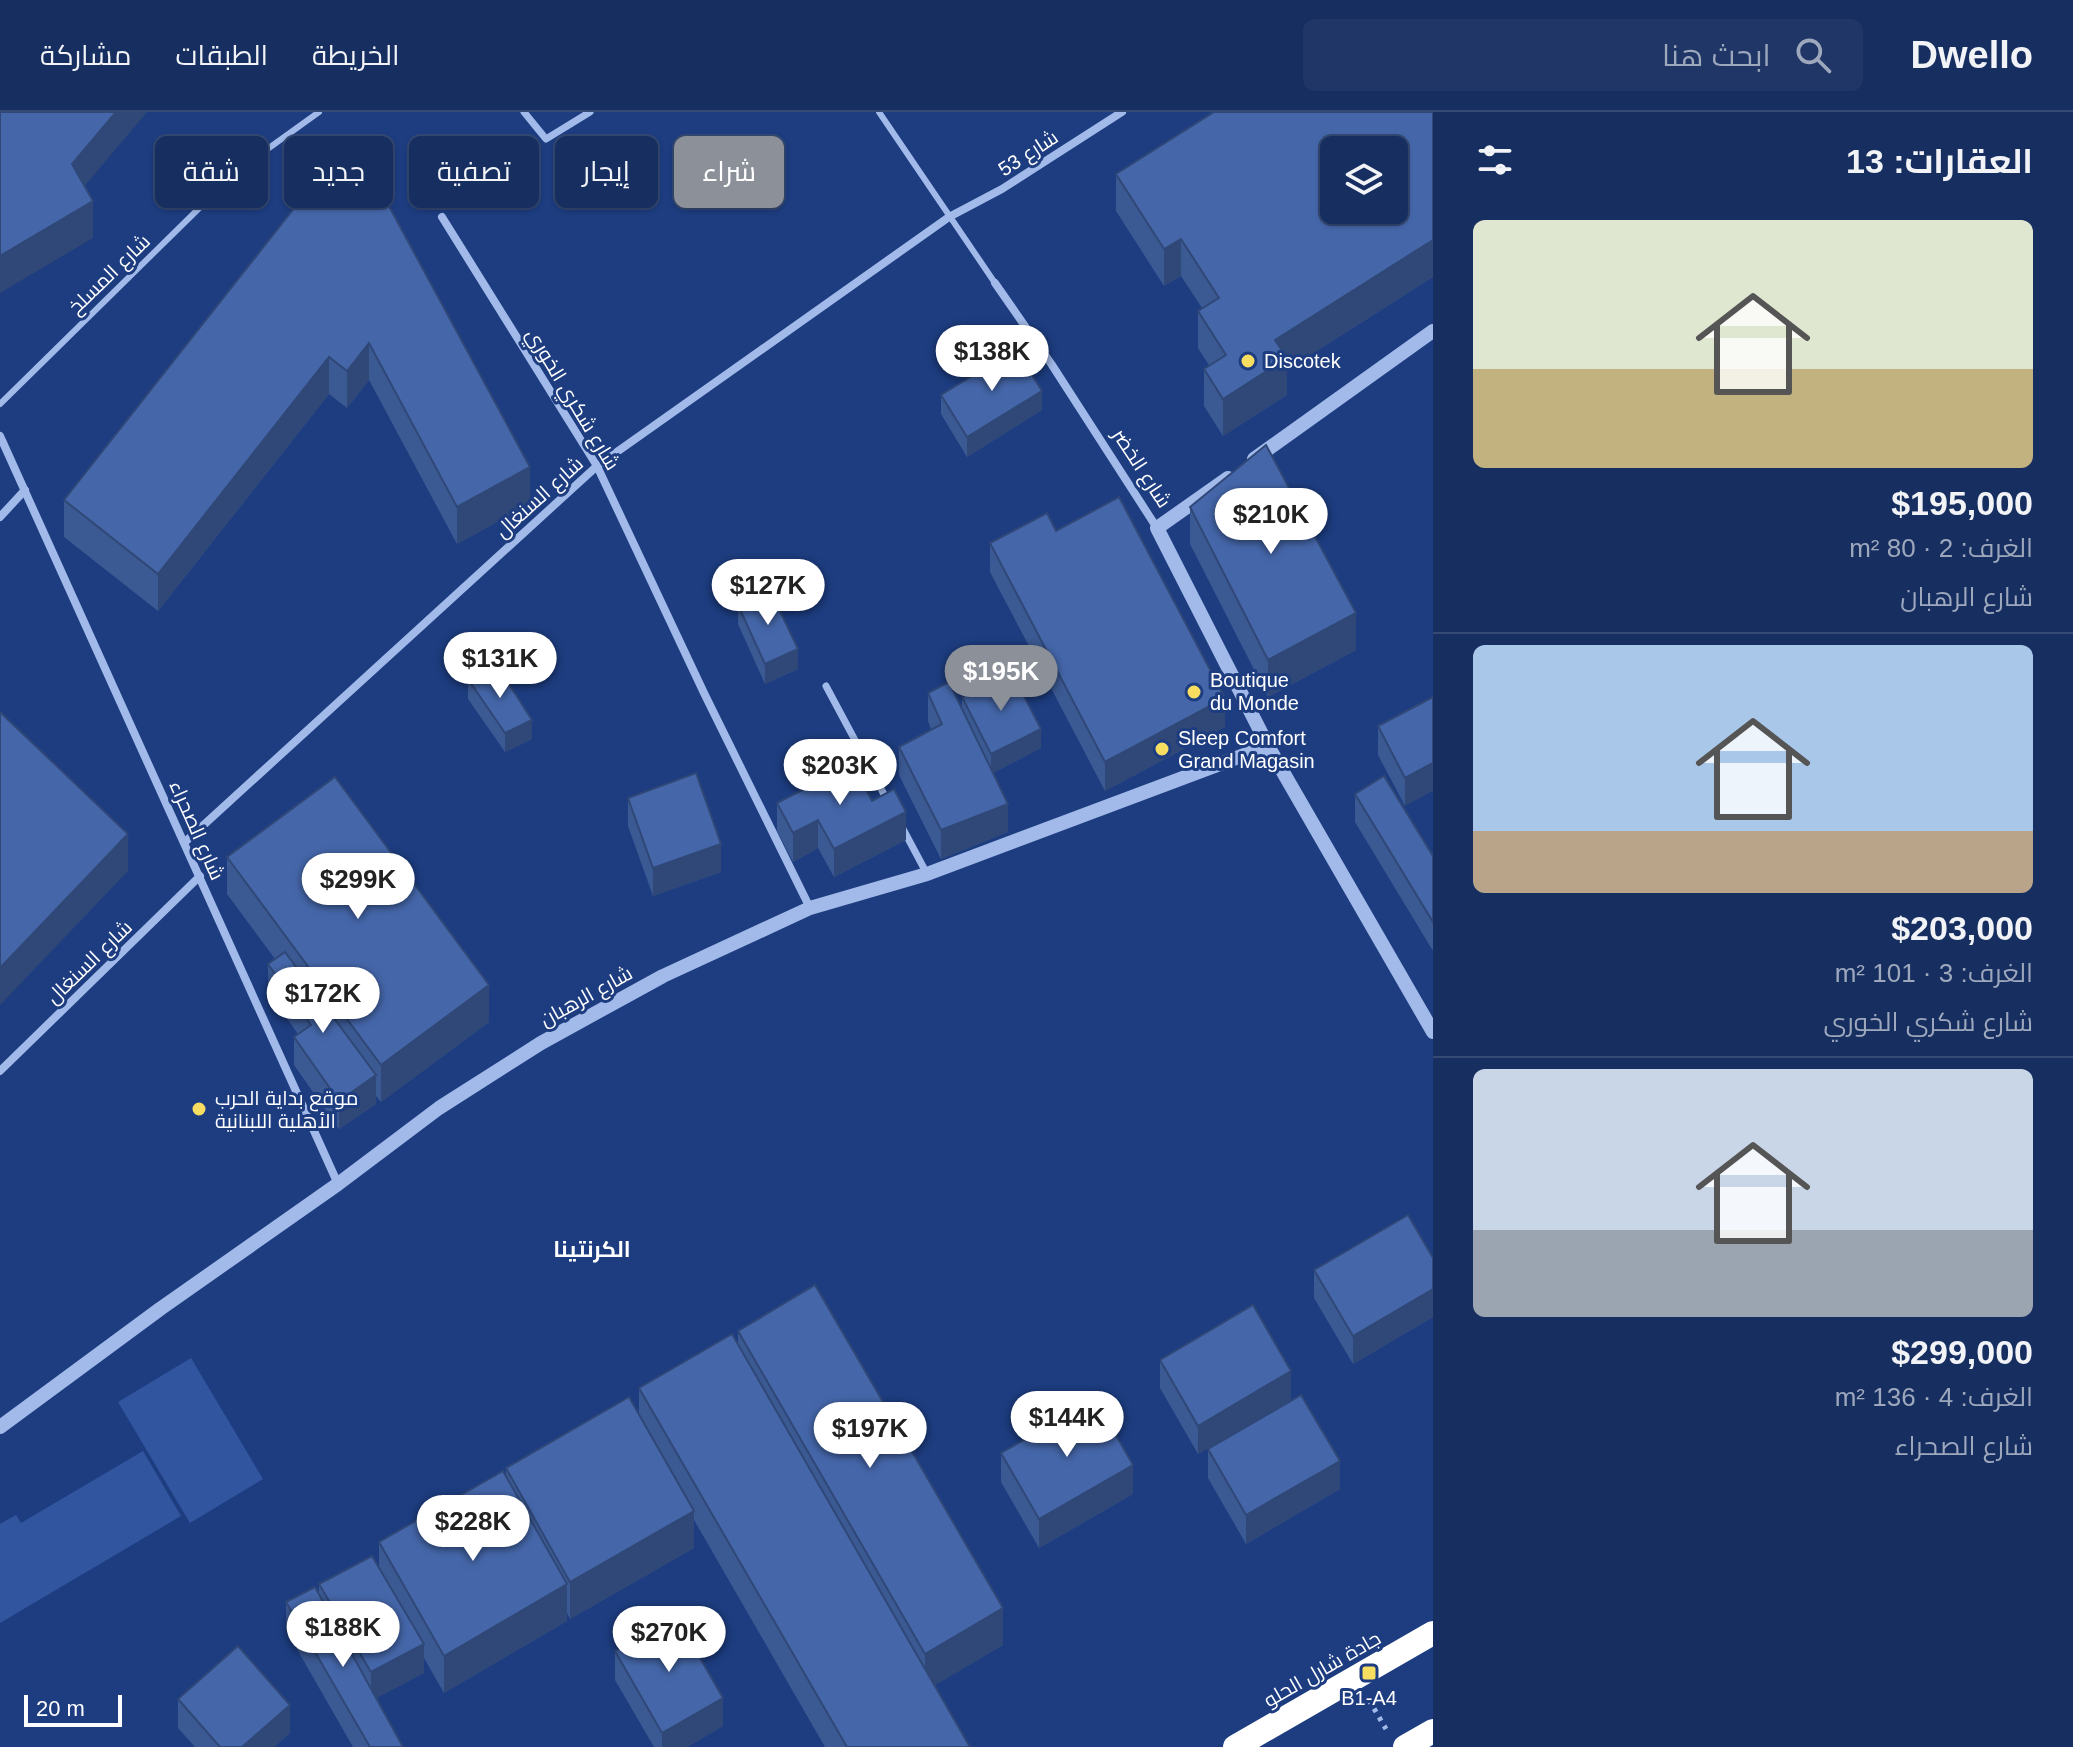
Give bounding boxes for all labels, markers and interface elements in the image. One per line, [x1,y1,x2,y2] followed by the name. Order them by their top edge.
[1303,19,1863,91] search box
[1791,33,1835,77] icon: search
[1911,34,2033,76] text: Dwello
[1662,39,1771,72] text: ابحث هنا
[40,40,131,71] text: مشاركة
[175,40,268,71] text: الطبقات
[312,40,399,71] text: الخريطة
[994,126,1064,183] street label: شارع 53
[155,136,268,208] chip: شقة
[284,136,393,208] chip: جديد
[409,136,539,208] chip: تصفية
[555,136,658,208] chip: إيجار
[674,136,784,208] chip: شراء
[1320,136,1408,224] map controls
[1320,136,1408,224] button: layers
[1473,138,1517,182] icon: filters
[1846,142,2033,180] text: العقارات: 13
[64,230,156,320] street label: شارع المسلخ
[1681,272,1825,416] icon: home
[518,324,624,476] street label: شارع شكري الخوري
[936,325,1048,393] pin: $138K
[954,336,1030,366] text: $138K
[1264,350,1342,372] place label: Discotek
[1239,352,1257,370] marker: Discotek
[1105,424,1176,513] street label: شارع الخضر
[491,452,589,544] street label: شارع السنغال
[1891,484,2033,522] text: $195,000
[1215,488,1327,556] pin: $210K
[1233,499,1309,529] text: $210K
[1849,533,2033,563] text: الغرف: 2 · 80 m²
[712,559,824,627] pin: $127K
[730,570,806,600] text: $127K
[1900,582,2033,612] text: شارع الرهبان
[444,632,556,700] pin: $131K
[462,643,538,673] text: $131K
[945,645,1057,713] pin: $195K
[963,656,1039,686] text: $195K
[1210,669,1299,714] place label: Boutique du Monde
[1185,683,1203,701] marker: Boutique du Monde
[1681,697,1825,841] icon: home
[1178,727,1315,772] place label: Sleep Comfort Grand Magasin
[784,739,896,807] pin: $203K
[1153,740,1171,758] marker: Sleep Comfort Grand Magasin
[802,750,878,780] text: $203K
[163,777,229,884] street label: شارع الصحراء
[302,853,414,921] pin: $299K
[320,864,396,894] text: $299K
[1891,909,2033,947] text: $203,000
[42,916,138,1010] street label: شارع السنغال
[1835,958,2033,988] text: الغرف: 3 · 101 m²
[536,962,637,1033] street label: شارع الرهبان
[267,967,379,1035] pin: $172K
[285,978,361,1008] text: $172K
[1824,1007,2033,1037] text: شارع شكري الخوري
[215,1087,358,1132] place label: موقع بداية الحرب الأهلية اللبنانية
[190,1100,208,1118] marker: موقع بداية الحرب الأهلية اللبنانية
[1681,1121,1825,1265] icon: home
[553,1237,631,1263] district label: الكرنتينا
[1891,1333,2033,1371] text: $299,000
[1835,1382,2033,1412] text: الغرف: 4 · 136 m²
[1011,1391,1123,1459] pin: $144K
[814,1402,926,1470] pin: $197K
[1029,1402,1105,1432] text: $144K
[832,1413,908,1443] text: $197K
[1894,1431,2033,1461] text: شارع الصحراء
[417,1495,529,1563] pin: $228K
[435,1506,511,1536] text: $228K
[287,1601,399,1669] pin: $188K
[613,1606,725,1674] pin: $270K
[305,1612,381,1642] text: $188K
[631,1617,707,1647] text: $270K
[1260,1627,1385,1713] street label: جادة شارل الحلو
[1360,1664,1378,1682] marker: B1-A4
[1341,1687,1397,1709] place label: B1-A4
[24,1691,122,1727] scale bar
[36,1696,85,1721] text: 20 m

